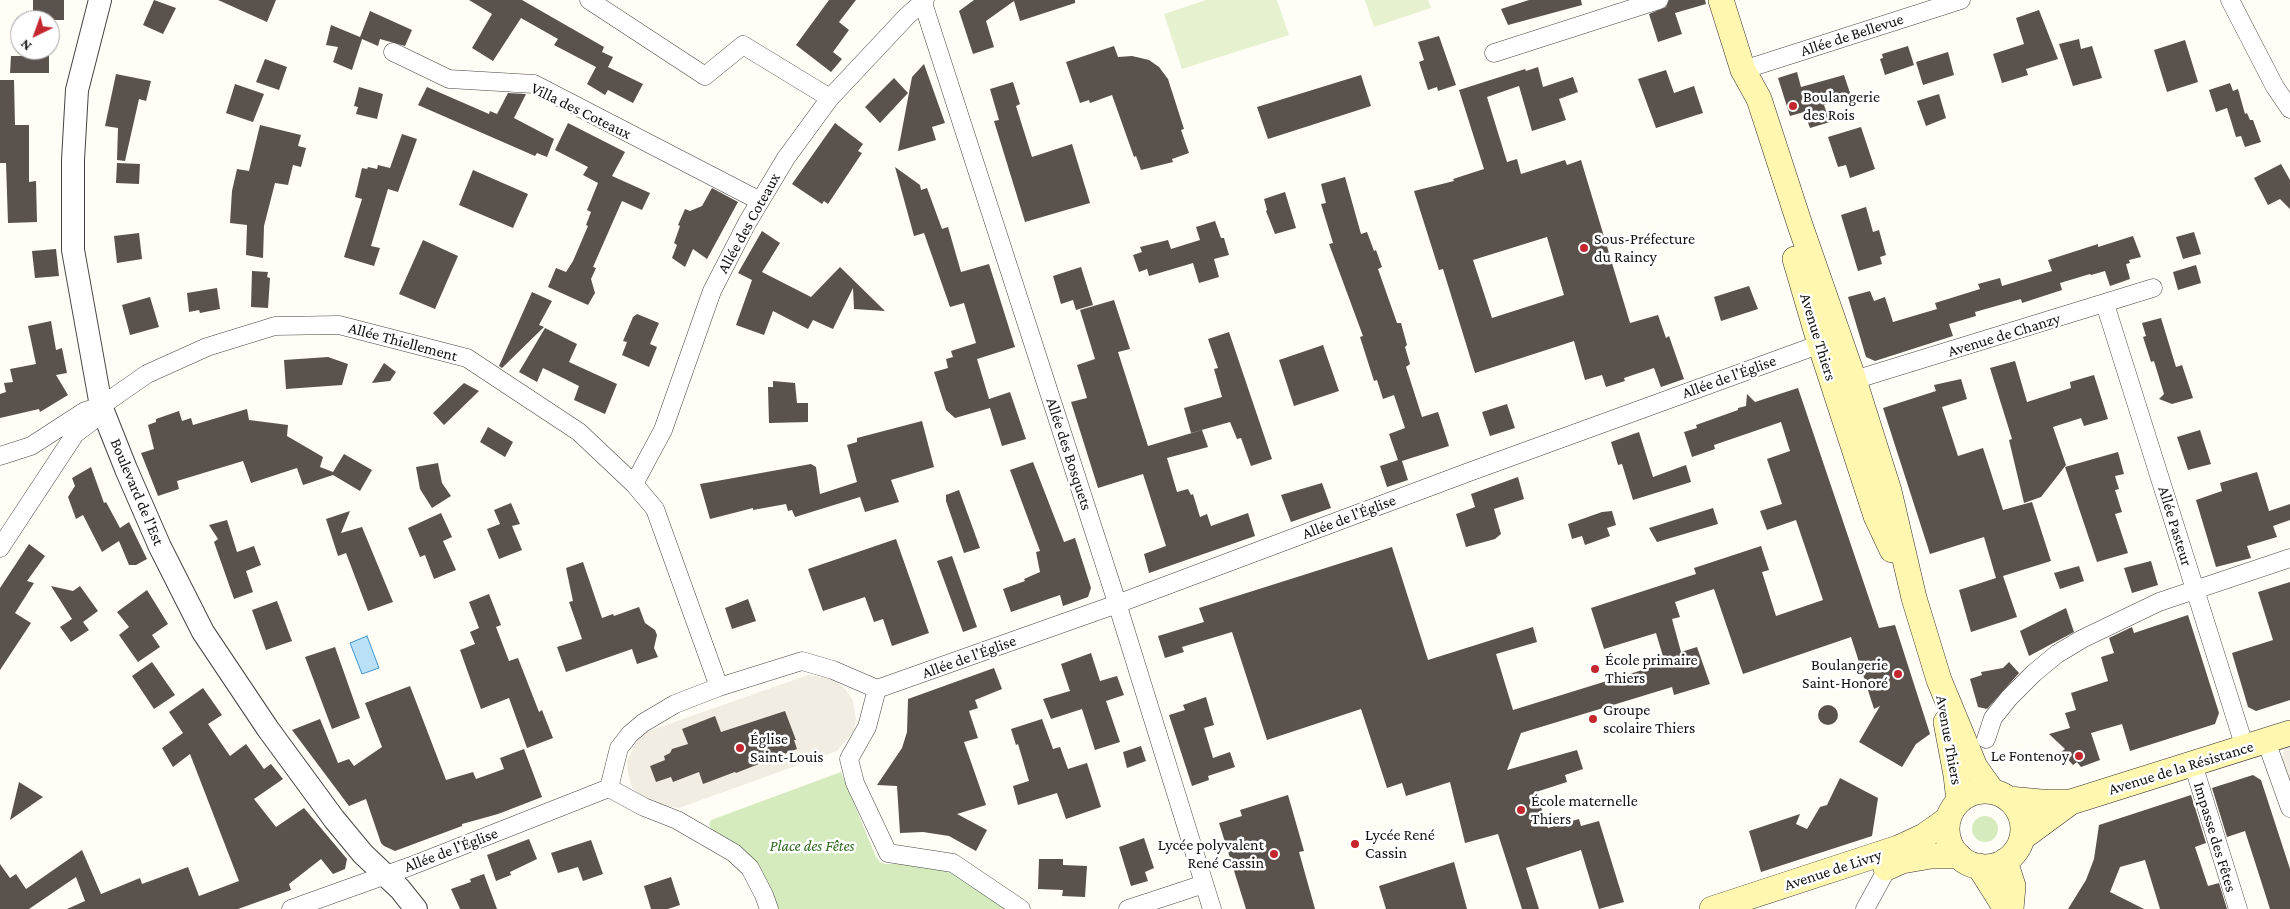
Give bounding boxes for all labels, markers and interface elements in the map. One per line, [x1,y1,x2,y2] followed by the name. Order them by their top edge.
[1798,9,1906,61] street label: Allée de Bellevue
[10,10,60,60] north arrow
[17,36,35,55] text: N
[528,78,634,144] street label: Villa des Coteaux
[1803,87,1880,125] place label: Boulangerie des Rois
[1787,100,1799,112] marker: Boulangerie des Rois
[713,169,785,277] street label: Allée des Coteaux
[1594,229,1695,267] place label: Sous-Préfecture du Raincy
[1578,242,1590,254] marker: Sous-Préfecture du Raincy
[1796,291,1840,383] street label: Avenue Thiers
[1945,309,2063,361] street label: Avenue de Chanzy
[346,318,460,366] street label: Allée Thiellement
[1679,351,1779,403] street label: Allée de l'Église
[1042,395,1096,513] street label: Allée des Bosquets
[106,436,168,548] street label: Boulevard de l'Est
[2154,484,2196,568] street label: Allée Pasteur
[1299,490,1399,544] street label: Allée de l'Église
[919,631,1019,683] street label: Allée de l'Église
[1605,650,1698,688] place label: École primaire Thiers
[1802,655,1888,693] place label: Boulangerie Saint-Honoré
[1589,663,1601,675] marker: École primaire Thiers
[1892,668,1904,680] marker: Boulangerie Saint-Honoré
[1932,694,1966,786] street label: Avenue Thiers
[1603,700,1695,738] place label: Groupe scolaire Thiers
[1587,713,1599,725] marker: Groupe scolaire Thiers
[750,729,824,767] place label: Église Saint-Louis
[2106,737,2256,799] street label: Avenue de la Résistance
[734,742,746,754] marker: Église Saint-Louis
[1991,746,2069,766] place label: Le Fontenoy
[2073,750,2085,762] marker: Le Fontenoy
[2189,780,2241,894] street label: Impasse des Fêtes
[1531,791,1638,829] place label: École maternelle Thiers
[1515,804,1527,816] marker: École maternelle Thiers
[401,823,501,877] street label: Allée de l'Église
[1365,825,1435,863] place label: Lycée René Cassin
[1158,835,1264,873] place label: Lycée polyvalent René Cassin
[770,836,854,856] park label: Place des Fêtes
[1349,838,1361,850] marker: Lycée René Cassin
[1782,845,1884,895] street label: Avenue de Livry
[1268,848,1280,860] marker: Lycée polyvalent René Cassin

